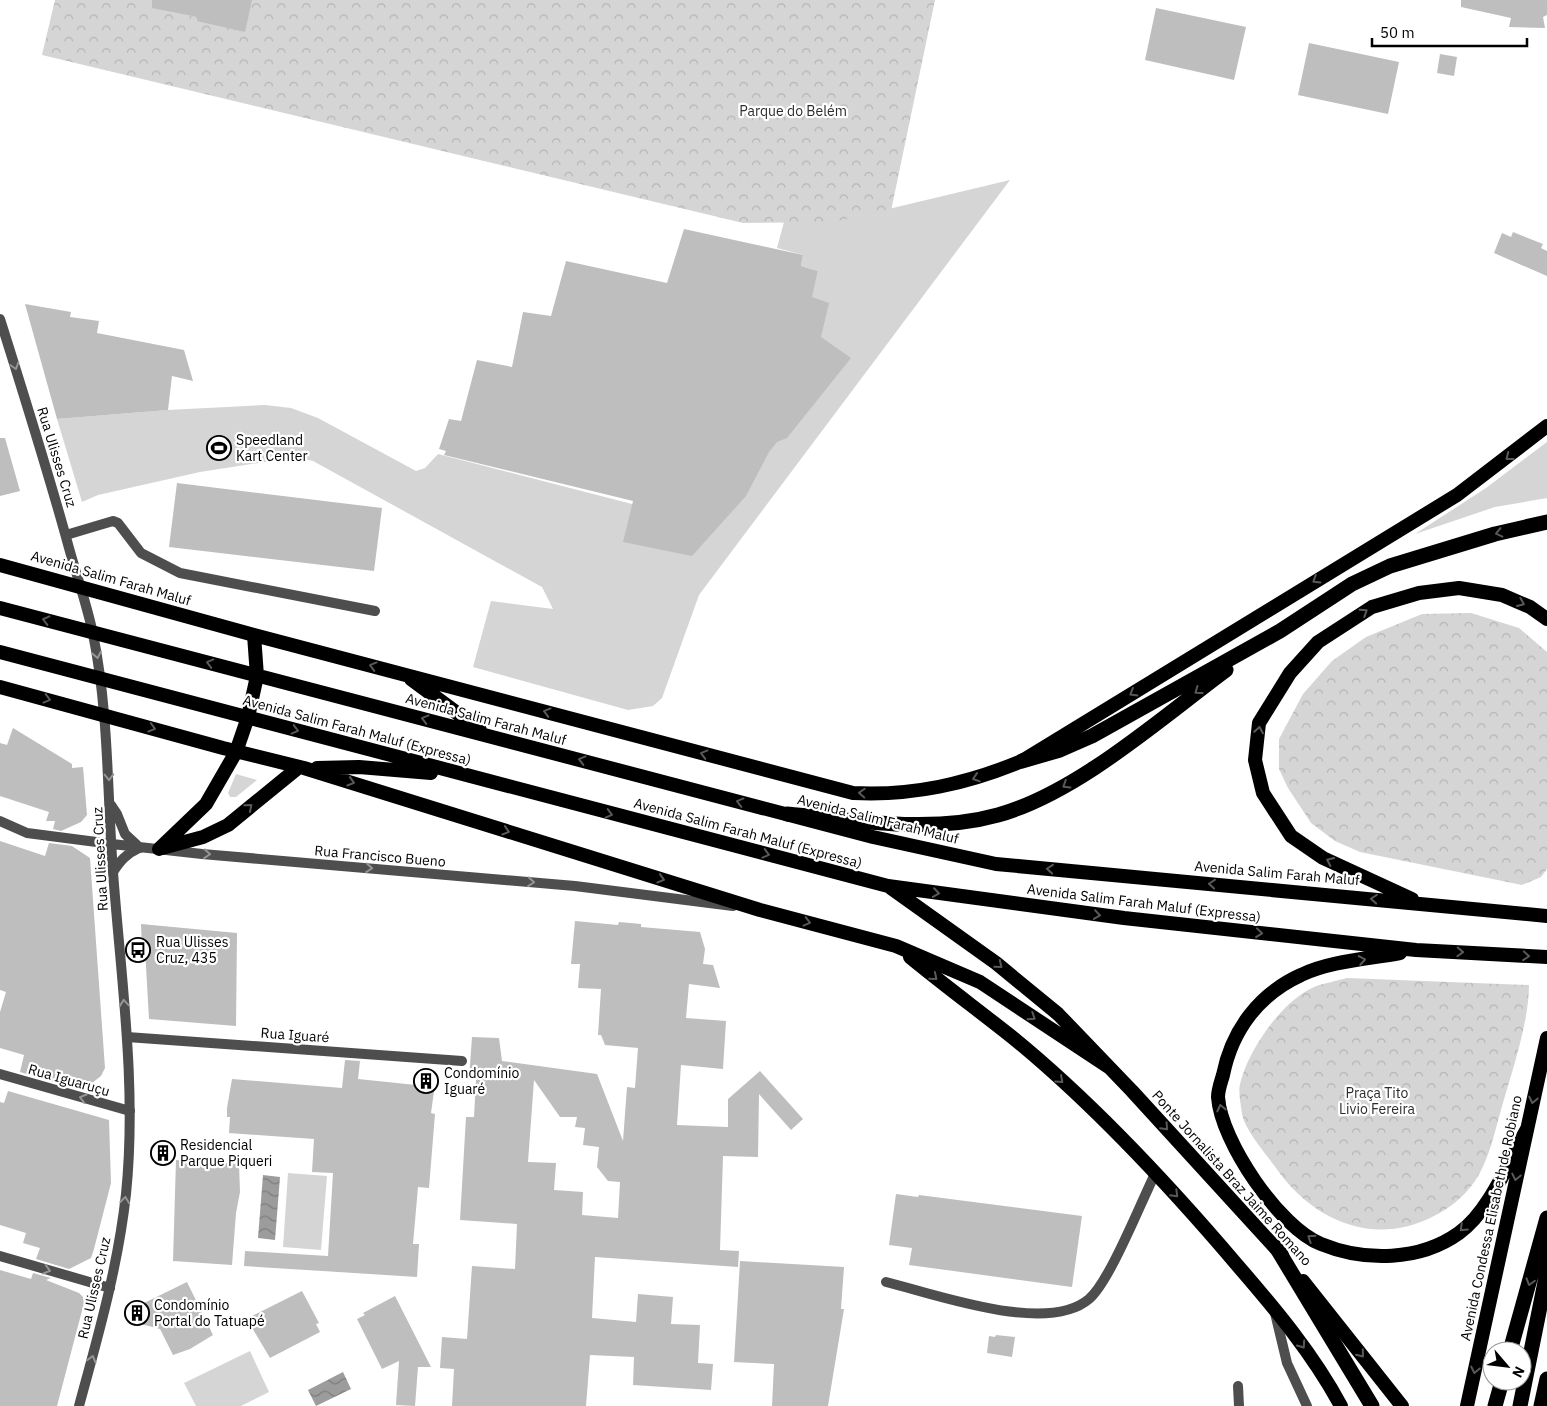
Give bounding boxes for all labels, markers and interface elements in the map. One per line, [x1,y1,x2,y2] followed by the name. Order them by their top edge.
[1372,15,1527,47] scale bar
[1380,23,1415,42] text: 50 m
[739,102,847,120] park label: Parque do Belém
[9,361,19,369] one-way arrow
[33,405,81,510] street label: Rua Ulisses Cruz
[236,431,308,465] place label: Speedland Kart Center
[206,435,232,461] sports icon: Speedland Kart Center
[1506,451,1515,459] one-way arrow
[1495,527,1504,538] one-way arrow
[29,547,194,610] street label: Avenida Salim Farah Maluf
[1313,574,1322,584] one-way arrow
[1516,597,1525,608] one-way arrow
[1359,609,1368,618] one-way arrow
[42,615,51,626] one-way arrow
[91,651,101,660] one-way arrow
[205,658,214,669] one-way arrow
[369,661,378,672] one-way arrow
[1195,685,1204,694] one-way arrow
[1129,687,1139,696] one-way arrow
[404,689,569,749] street label: Avenida Salim Farah Maluf
[241,691,473,769] street label: Avenida Salim Farah Maluf (Expressa)
[43,693,52,704] one-way arrow
[543,707,552,718] one-way arrow
[422,715,430,725] one-way arrow
[147,723,156,733] one-way arrow
[291,724,300,735] one-way arrow
[1253,725,1263,734] one-way arrow
[701,749,709,759] one-way arrow
[579,756,587,766] one-way arrow
[103,773,114,781] one-way arrow
[972,773,981,783] one-way arrow
[346,777,354,787] one-way arrow
[1062,778,1071,788] one-way arrow
[857,788,865,799] one-way arrow
[795,790,961,848] street label: Avenida Salim Farah Maluf
[632,794,864,872] street label: Avenida Salim Farah Maluf (Expressa)
[736,797,744,807] one-way arrow
[243,804,252,812] one-way arrow
[88,806,112,911] street label: Rua Ulisses Cruz
[604,808,612,818] one-way arrow
[501,825,510,835] one-way arrow
[314,841,447,871] street label: Rua Francisco Bueno
[203,849,211,860] one-way arrow
[762,849,770,859] one-way arrow
[1194,857,1361,889] street label: Avenida Salim Farah Maluf
[1326,857,1335,868] one-way arrow
[365,863,373,874] one-way arrow
[1046,864,1054,875] one-way arrow
[656,873,665,883] one-way arrow
[527,877,535,888] one-way arrow
[1207,878,1215,889] one-way arrow
[1026,880,1262,926] street label: Avenida Salim Farah Maluf (Expressa)
[932,887,941,897] one-way arrow
[1369,893,1377,904] one-way arrow
[1093,909,1102,919] one-way arrow
[803,916,812,927] one-way arrow
[1255,927,1263,938] one-way arrow
[156,933,229,967] place label: Rua Ulisses Cruz, 435
[125,937,151,963] bus stop icon: Rua Ulisses Cruz, 435
[1457,947,1465,957] one-way arrow
[1522,950,1530,961] one-way arrow
[1358,955,1367,966] one-way arrow
[993,959,1003,968] one-way arrow
[928,971,937,979] one-way arrow
[119,999,130,1007] one-way arrow
[1027,1010,1036,1020] one-way arrow
[260,1024,330,1046] street label: Rua Iguaré
[26,1060,112,1100] street label: Rua Iguaruçu
[444,1064,520,1098] place label: Condomínio Iguaré
[413,1068,439,1094] building icon: Condomínio Iguaré
[1054,1074,1063,1083] one-way arrow
[1339,1084,1416,1118] park label: Praça Tito Livio Fereira
[1148,1087,1316,1270] street label: Ponte Jornalista Braz Jaime Romano
[78,1093,87,1104] one-way arrow
[1456,1093,1526,1342] street label: Avenida Condessa Elisabeth de Robiano
[1528,1096,1539,1105] one-way arrow
[1216,1103,1227,1112] one-way arrow
[1159,1121,1168,1130] one-way arrow
[180,1136,272,1170] place label: Residencial Parque Piqueri
[150,1140,176,1166] building icon: Residencial Parque Piqueri
[1512,1172,1522,1181] one-way arrow
[1169,1188,1178,1197] one-way arrow
[119,1196,130,1204] one-way arrow
[1460,1222,1469,1231] one-way arrow
[74,1235,115,1341] street label: Rua Ulisses Cruz
[1307,1235,1317,1244] one-way arrow
[42,1264,50,1274] one-way arrow
[1525,1277,1536,1286] one-way arrow
[154,1296,265,1330] place label: Condomínio Portal do Tatuapé
[124,1300,150,1326] building icon: Condomínio Portal do Tatuapé
[1296,1339,1305,1349] one-way arrow
[1482,1341,1532,1391] north arrow
[1355,1348,1363,1357] one-way arrow
[86,1355,96,1363] one-way arrow
[1508,1363,1529,1381] text: N
[1470,1365,1481,1374] one-way arrow

